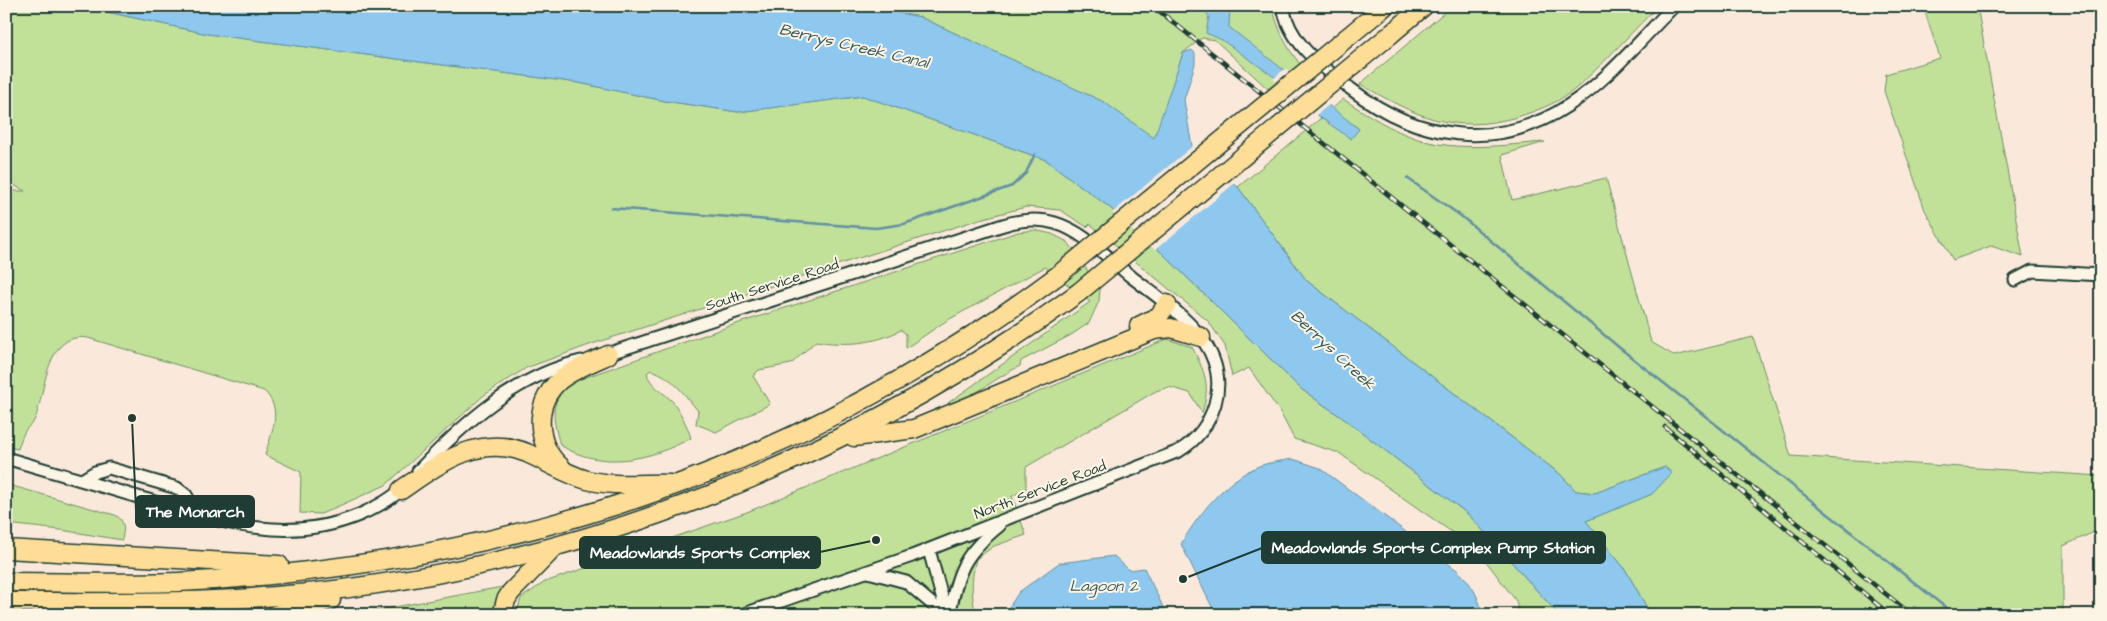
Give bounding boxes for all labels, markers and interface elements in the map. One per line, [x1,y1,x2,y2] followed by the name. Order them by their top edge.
[777,18,933,75] water label: Berrys Creek Canal
[702,253,842,317] street label: South Service Road
[1285,305,1381,396] water label: Berrys Creek
[971,455,1109,525] street label: North Service Road
[136,496,254,527] callout: The Monarch
[145,501,245,523] text: The Monarch
[1262,532,1605,563] callout: Meadowlands Sports Complex Pump Station
[580,537,820,568] callout: Meadowlands Sports Complex
[1271,537,1595,559] text: Meadowlands Sports Complex Pump Station
[590,542,810,564] text: Meadowlands Sports Complex
[1069,575,1139,598] water label: Lagoon 2

